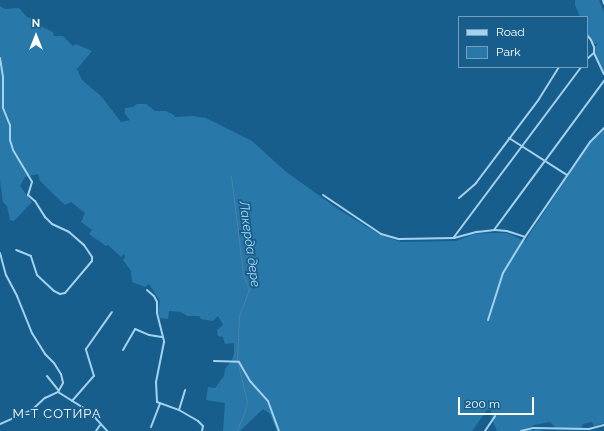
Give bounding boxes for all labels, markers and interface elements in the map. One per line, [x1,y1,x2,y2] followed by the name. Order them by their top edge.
[16,16,56,56] north arrow
[458,16,588,68] legend
[32,17,40,30] text: N
[496,25,525,39] text: Road
[496,45,521,59] text: Park
[235,200,263,288] water label: Лакерда дере
[460,389,536,415] scale bar
[465,397,500,411] text: 200 m
[12,406,102,422] district label: М-Т СОТИРА

